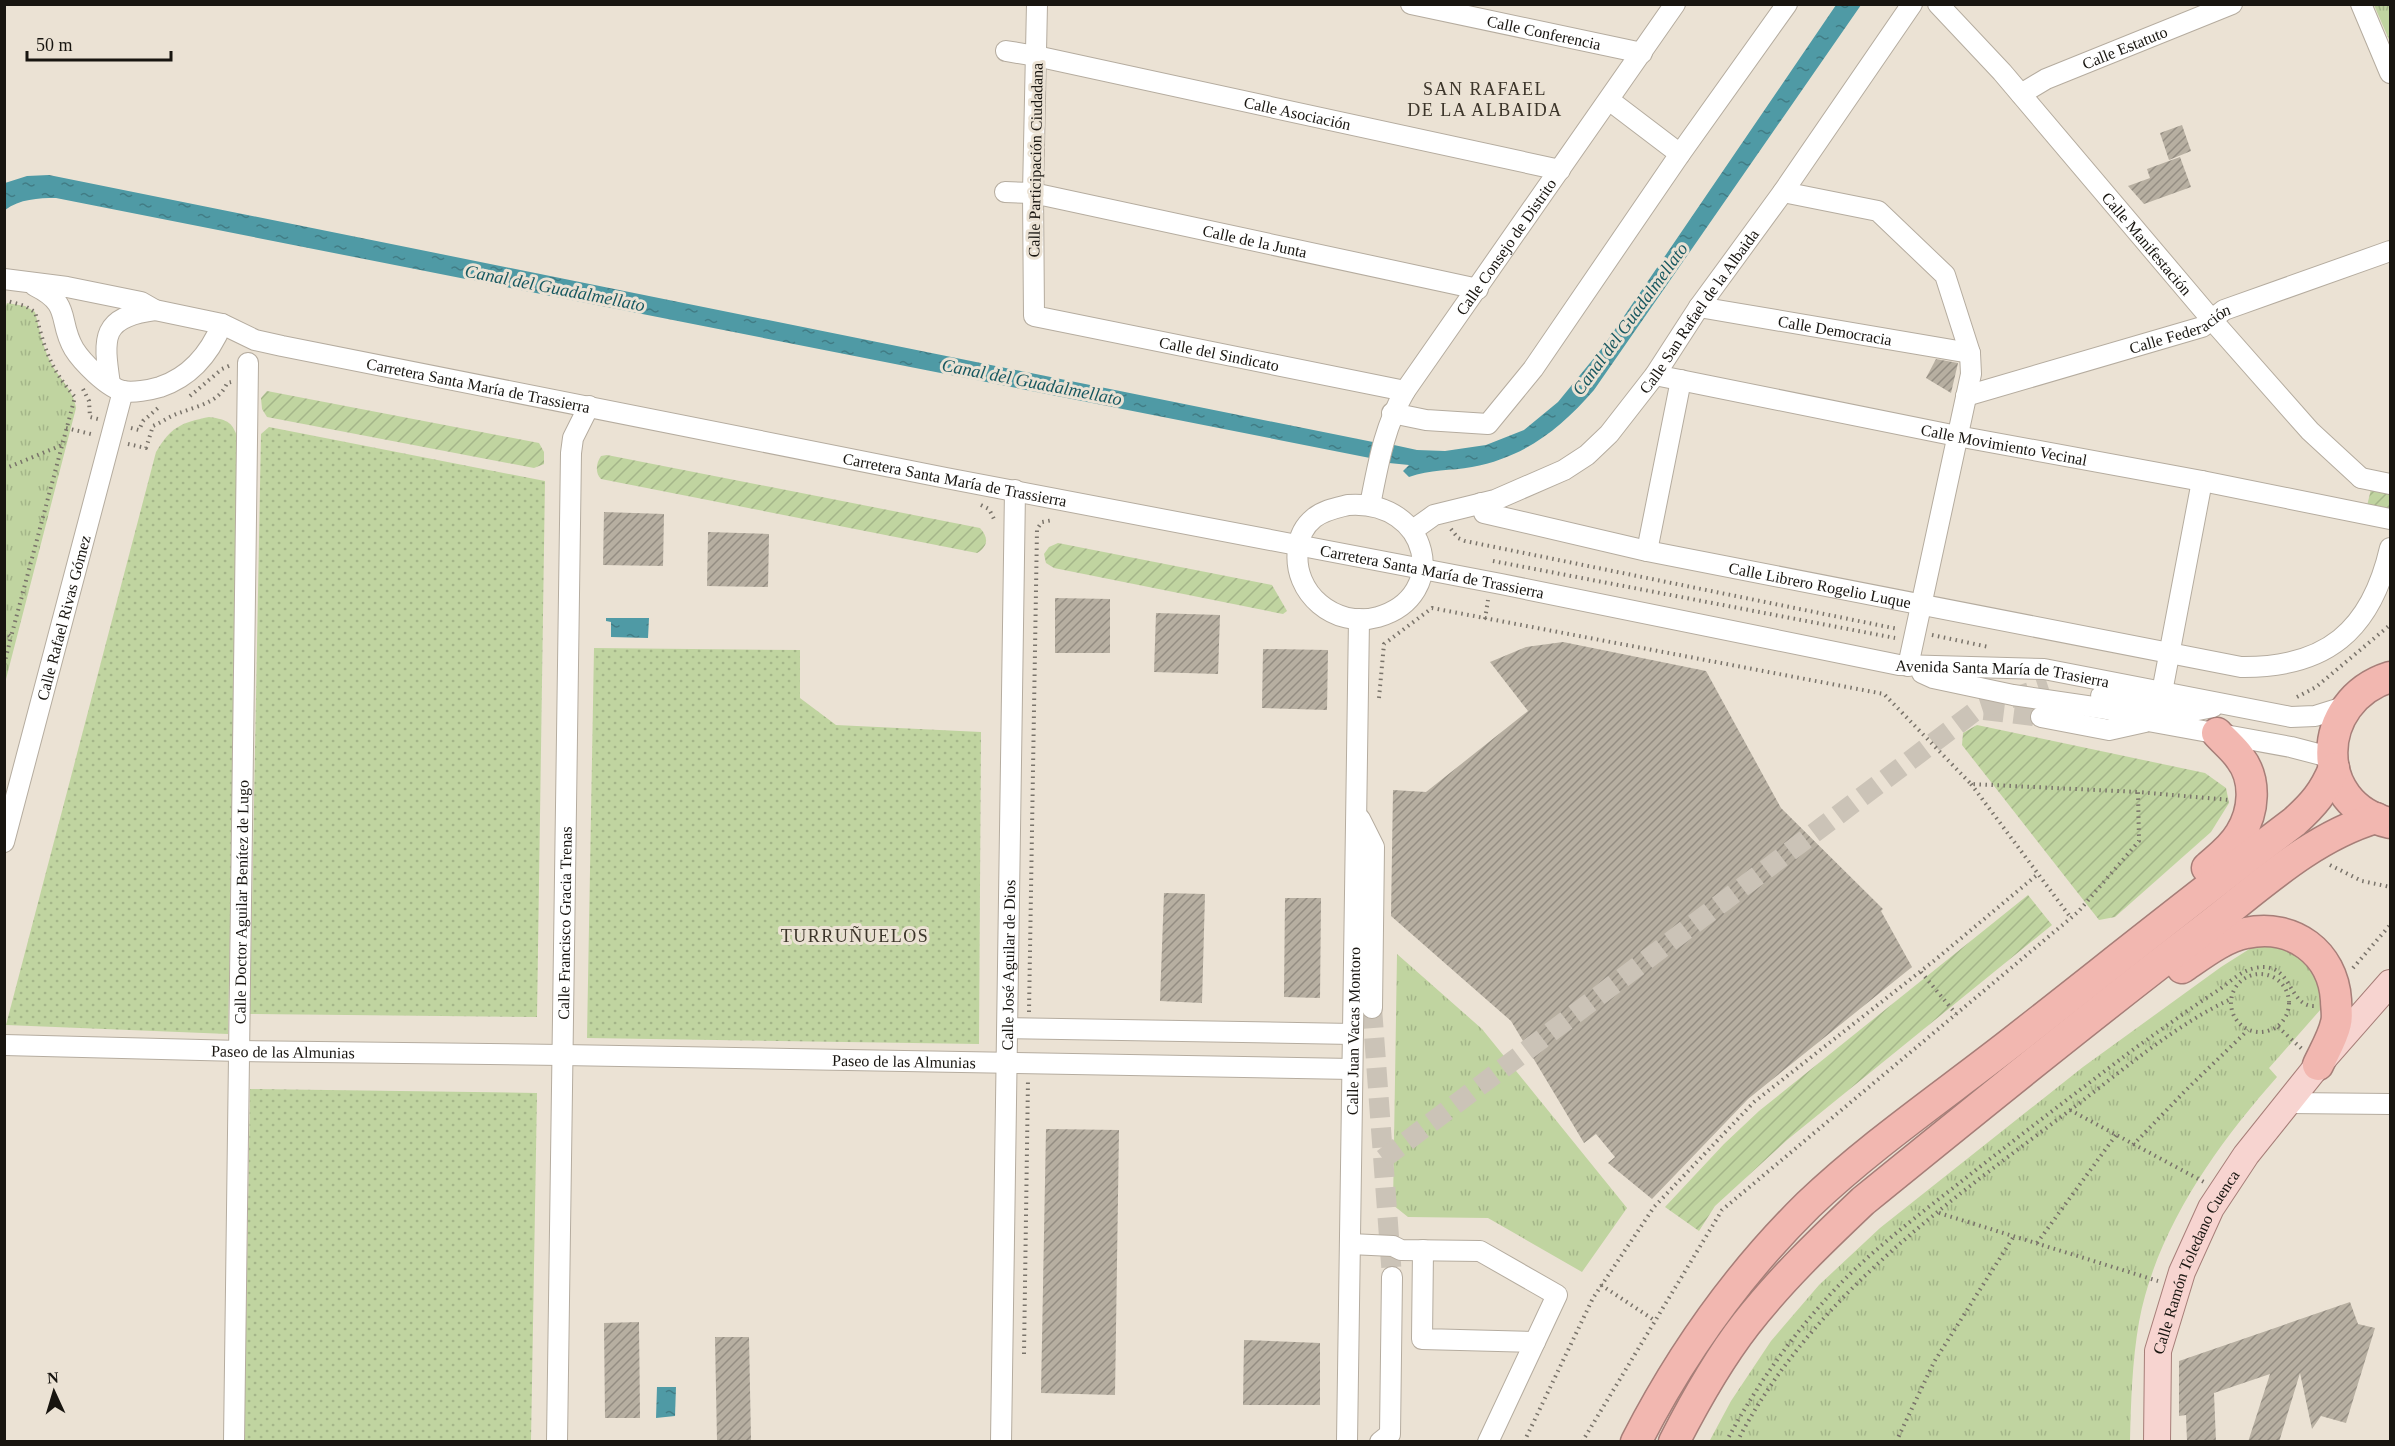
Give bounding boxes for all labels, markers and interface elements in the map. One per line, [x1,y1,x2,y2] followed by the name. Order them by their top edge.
[1485,12,1602,53] street label: Calle Conferencia
[2080,23,2170,72] street label: Calle Estatuto
[27,24,171,62] scale bar
[36,35,73,55] text: 50 m
[1025,63,1047,257] street label: Calle Participación Ciudadana
[1407,79,1563,120] district label: SAN RAFAEL DE LA ALBAIDA
[1242,93,1352,133] street label: Calle Asociación
[1453,175,1560,318] street label: Calle Consejo de Distrito
[2098,189,2195,299] street label: Calle Manifestación
[1201,222,1309,261] street label: Calle de la Junta
[1636,226,1762,397] street label: Calle San Rafael de la Albaida
[1568,239,1692,399] water label: Canal del Guadalmellato
[463,261,647,315] water label: Canal del Guadalmellato
[2127,301,2232,357] street label: Calle Federación
[1777,313,1893,349] street label: Calle Democracia
[1158,334,1281,374] street label: Calle del Sindicato
[365,355,591,416] street label: Carretera Santa María de Trassierra
[940,355,1124,409] water label: Canal del Guadalmellato
[1919,421,2089,469] street label: Calle Movimiento Vecinal
[842,450,1068,510] street label: Carretera Santa María de Trassierra
[34,533,94,702] street label: Calle Rafael Rivas Gómez
[1319,542,1546,602] street label: Carretera Santa María de Trassierra
[1727,559,1912,611] street label: Calle Librero Rogelio Luque
[1895,657,2111,690] street label: Avenida Santa María de Trasierra
[231,780,252,1024] street label: Calle Doctor Aguilar Benítez de Lugo
[555,826,575,1020] street label: Calle Francisco Gracia Trenas
[999,880,1018,1051] street label: Calle José Aguilar de Dios
[781,925,929,946] district label: TURRUÑUELOS
[1344,947,1363,1115] street label: Calle Juan Vacas Montoro
[211,1042,355,1061] street label: Paseo de las Almunias
[832,1052,976,1071] street label: Paseo de las Almunias
[2150,1167,2243,1356] street label: Calle Ramón Toledano Cuenca
[24,1362,84,1422] north arrow
[47,1369,60,1386] text: N

